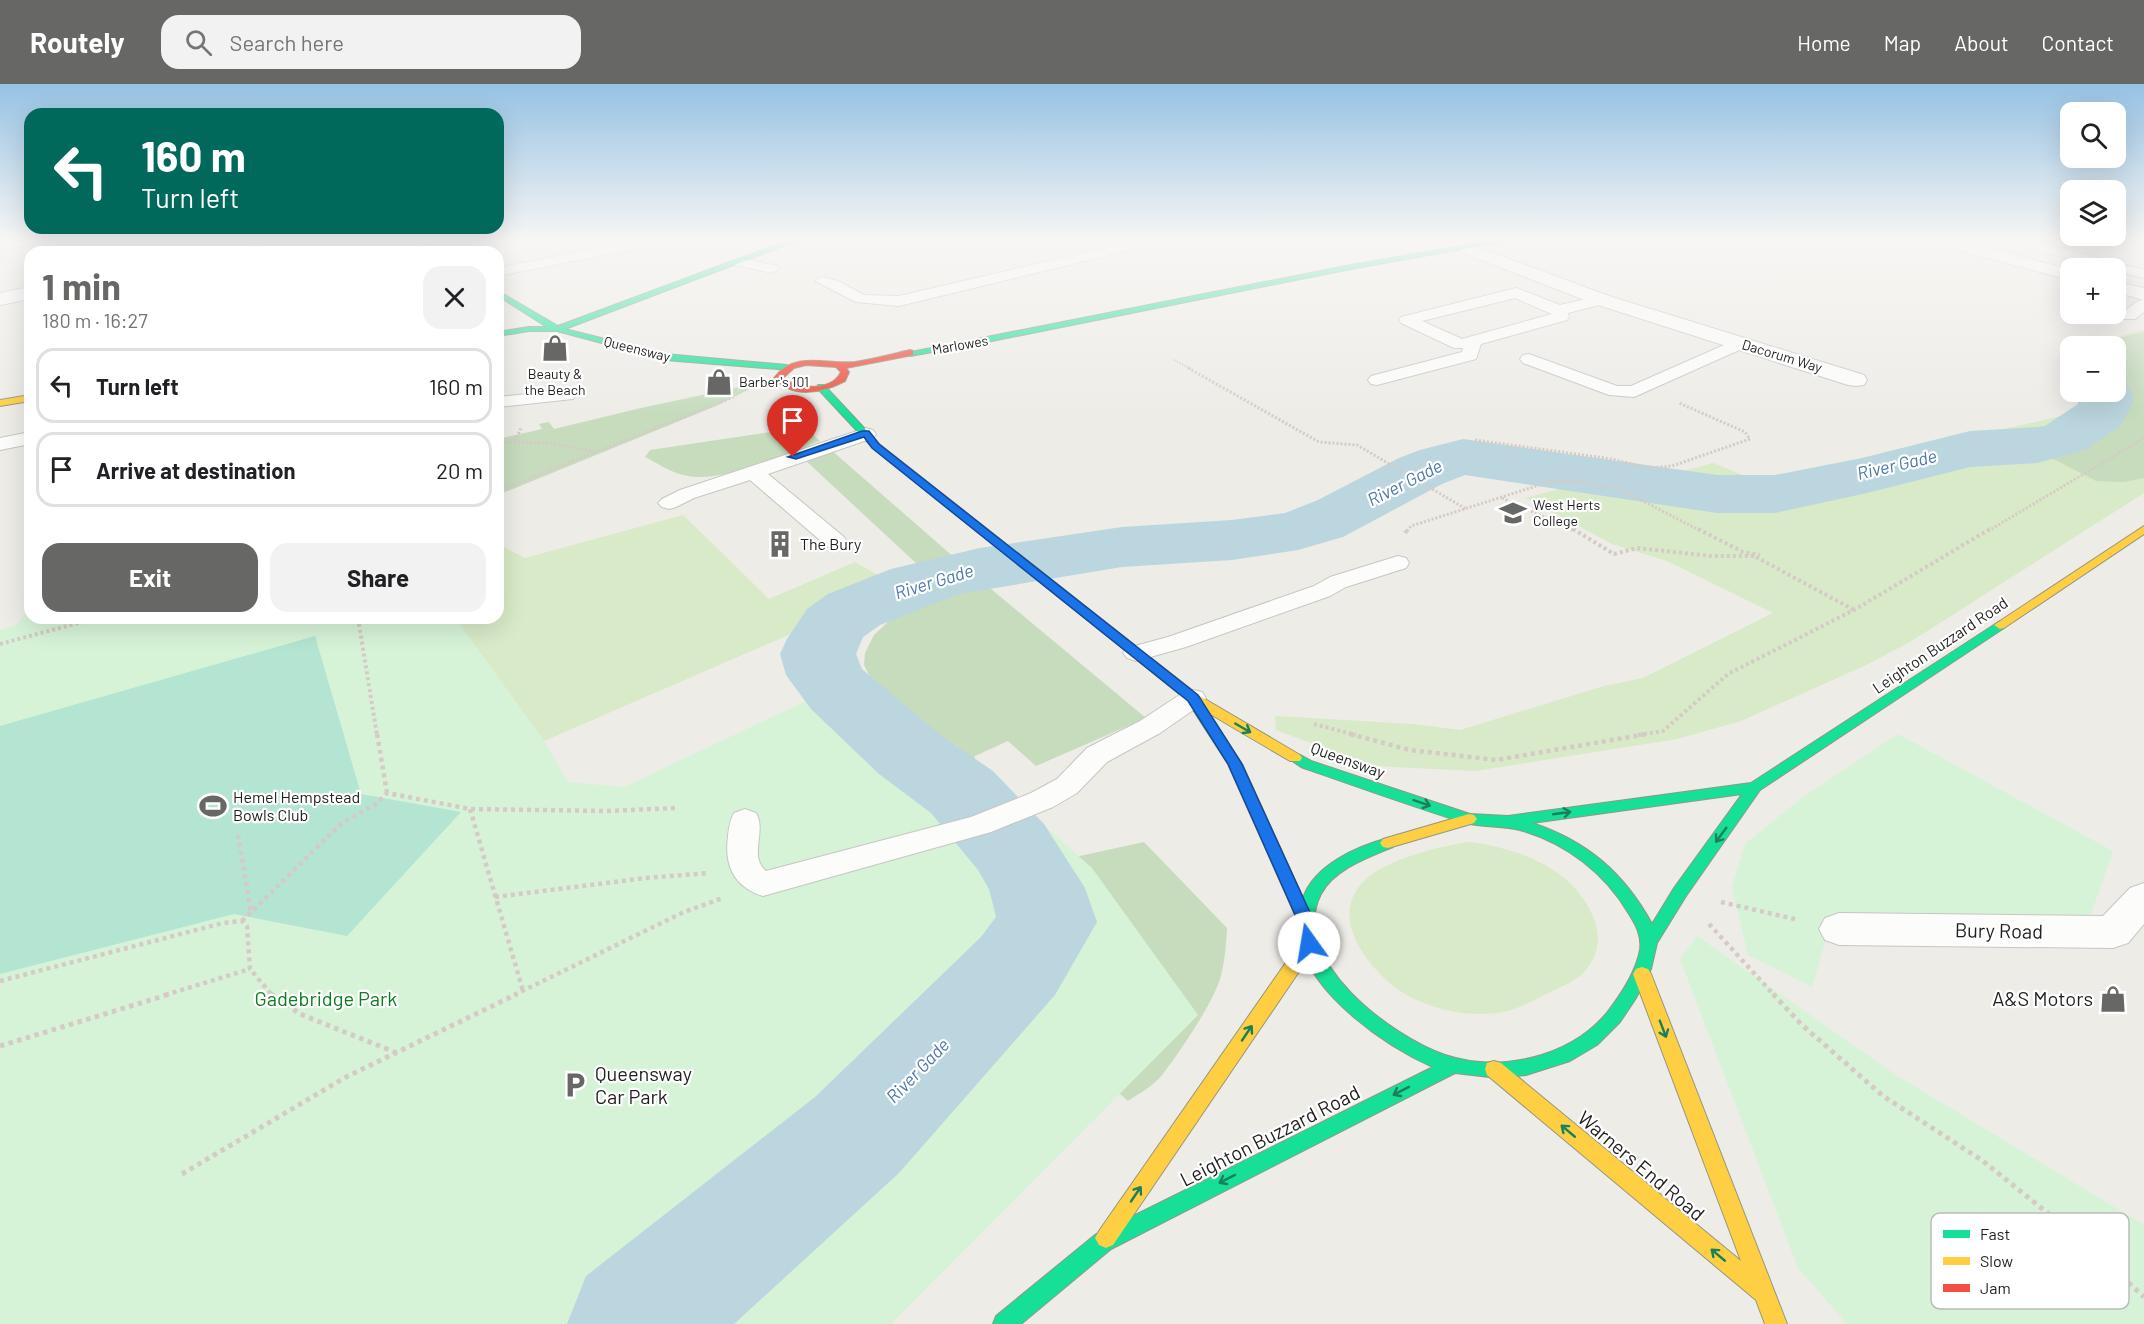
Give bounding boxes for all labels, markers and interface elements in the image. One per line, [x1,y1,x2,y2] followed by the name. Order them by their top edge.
[161,15,581,69] search box
[30,25,125,59] text: Routely
[182,26,215,59] icon: search
[230,29,344,55] text: Search here
[1797,30,1851,55] text: Home
[1884,30,1921,55] text: Map
[1954,30,2009,55] text: About
[2042,30,2114,55] text: Contact
[2060,102,2126,402] map controls
[2060,102,2126,168] button: search
[141,130,246,180] text: 160 m
[42,132,120,210] icon: left
[2060,180,2126,246] button: layers
[141,181,239,213] text: Turn left
[2060,258,2126,324] button: +
[42,264,121,307] text: 1 min
[423,266,486,329] button: close
[42,308,148,332] text: 180 m · 16:27
[930,331,990,358] street label: Marlowes
[602,332,673,365] street label: Queensway
[540,333,570,363] shop icon: Beauty & the Beach
[1740,335,1825,376] street label: Dacorum Way
[2060,336,2126,402] button: −
[525,365,585,398] place label: Beauty & the Beach
[704,367,734,397] shop icon: Barber's 101
[45,369,78,402] icon: left
[96,373,179,399] text: Turn left
[429,373,483,399] text: 160 m
[739,373,809,390] place label: Barber's 101
[767,395,818,457] pin
[776,404,809,437] icon: arrive
[1855,444,1939,484] water label: River Gade
[45,453,78,486] icon: arrive
[1363,454,1446,510] water label: River Gade
[96,457,295,483] text: Arrive at destination
[436,457,483,483] text: 20 m
[1533,496,1601,529] place label: West Herts College
[1498,498,1528,528] school or university icon: West Herts College
[765,529,795,559] building icon: The Bury
[800,534,862,553] place label: The Bury
[42,543,258,612] button: Exit
[270,543,486,612] button: Share
[892,559,976,603] water label: River Gade
[1869,592,2011,697] street label: Leighton Buzzard Road
[1234,722,1251,734] one-way arrow
[1309,737,1388,782] street label: Queensway
[233,787,360,824] place label: Hemel Hempstead Bowls Club
[198,791,228,821] sports icon: Hemel Hempstead Bowls Club
[1412,799,1431,810] one-way arrow
[1552,808,1571,819] one-way arrow
[1714,827,1727,843] one-way arrow
[1277,911,1341,975] position arrow
[1955,917,2043,943] street label: Bury Road
[2098,984,2128,1014] shop icon: A&S Motors
[255,986,397,1010] park label: Gadebridge Park
[1992,986,2093,1010] place label: A&S Motors
[1658,1019,1669,1038] one-way arrow
[1241,1025,1253,1042] one-way arrow
[881,1033,953,1107] water label: River Gade
[595,1061,692,1108] place label: Queensway Car Park
[560,1070,590,1100] parking icon: Queensway Car Park
[1176,1079,1363,1191] street label: Leighton Buzzard Road
[1393,1086,1411,1097] one-way arrow
[1573,1105,1710,1225] street label: Warners End Road
[1561,1124,1576,1138] one-way arrow
[1219,1174,1237,1186] one-way arrow
[1130,1185,1143,1202] one-way arrow
[1931,1213,2129,1309] legend
[1980,1224,2010,1243] text: Fast
[1710,1249,1726,1262] one-way arrow
[1980,1251,2013,1270] text: Slow
[1980,1278,2011,1297] text: Jam

